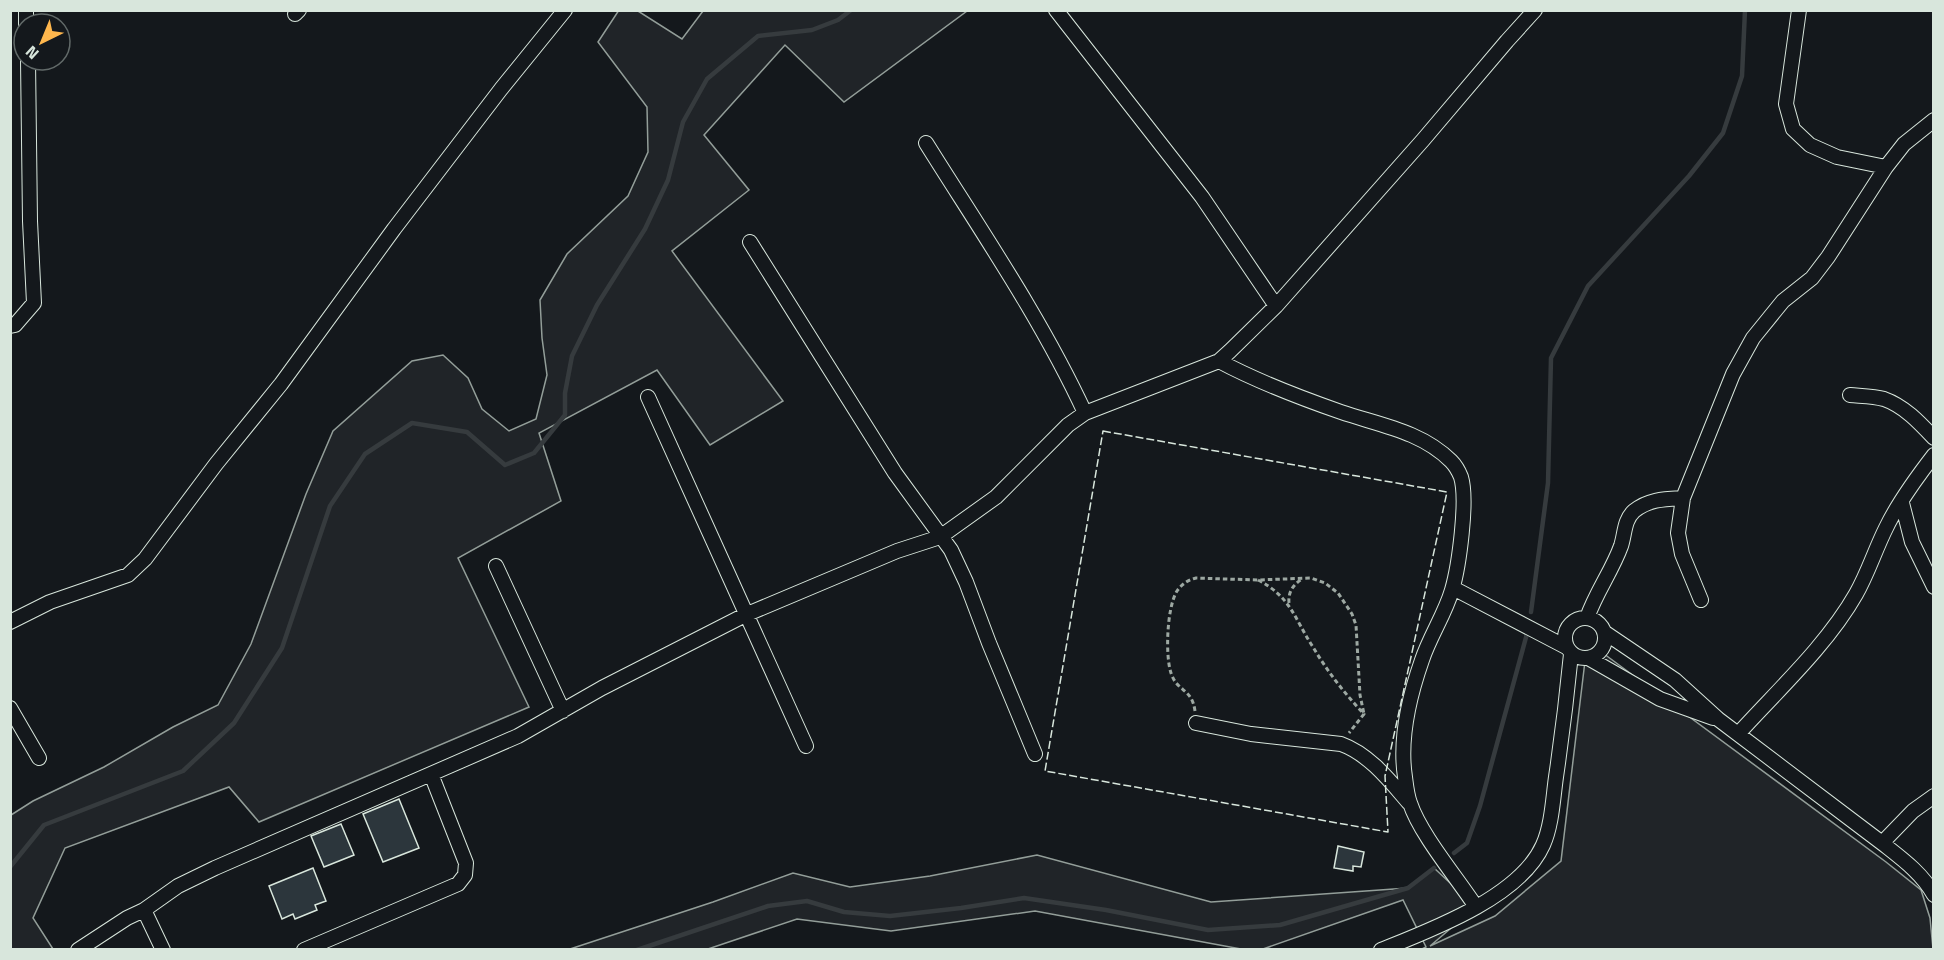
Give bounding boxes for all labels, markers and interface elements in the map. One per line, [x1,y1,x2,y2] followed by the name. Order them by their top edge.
[12,12,72,72] north arrow
[20,40,44,66] text: N

